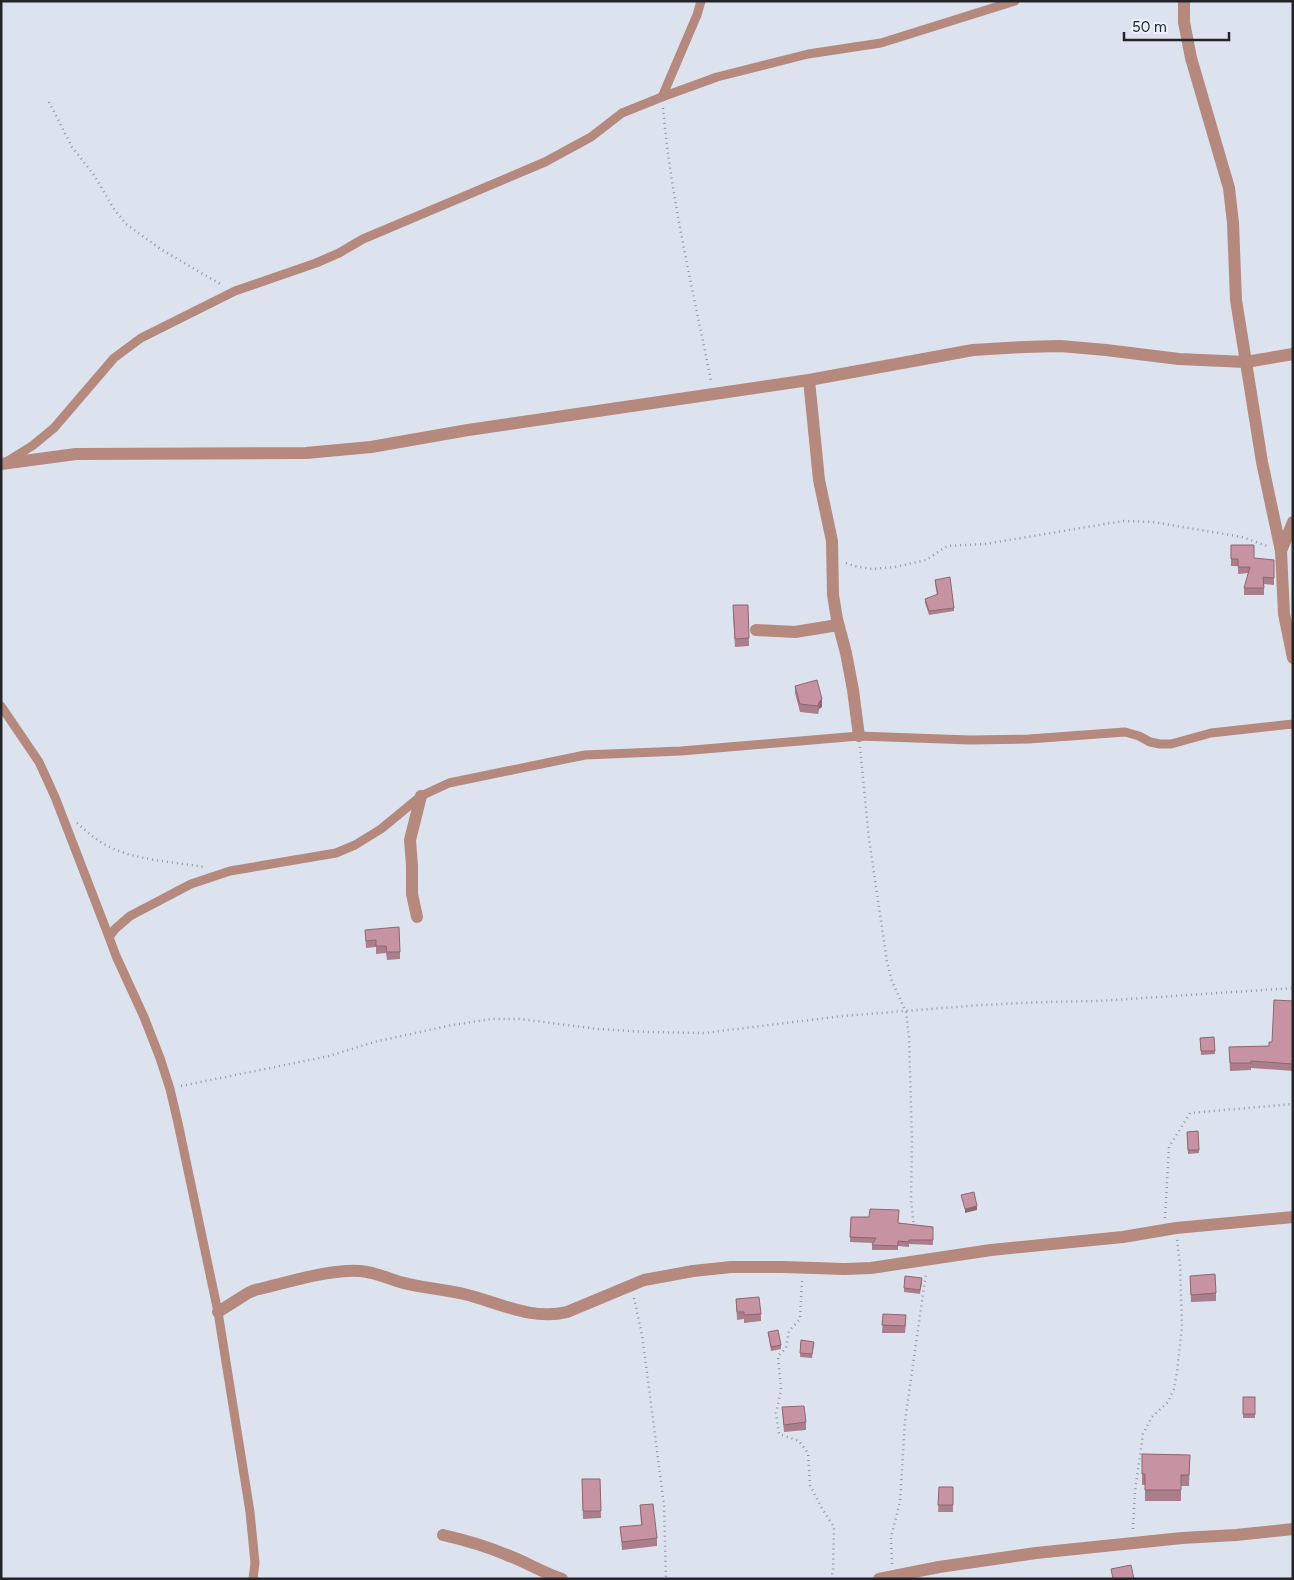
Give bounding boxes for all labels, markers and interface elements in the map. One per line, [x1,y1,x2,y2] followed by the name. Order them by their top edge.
[1124,10,1229,42] scale bar
[1132,18,1167,36] text: 50 m

